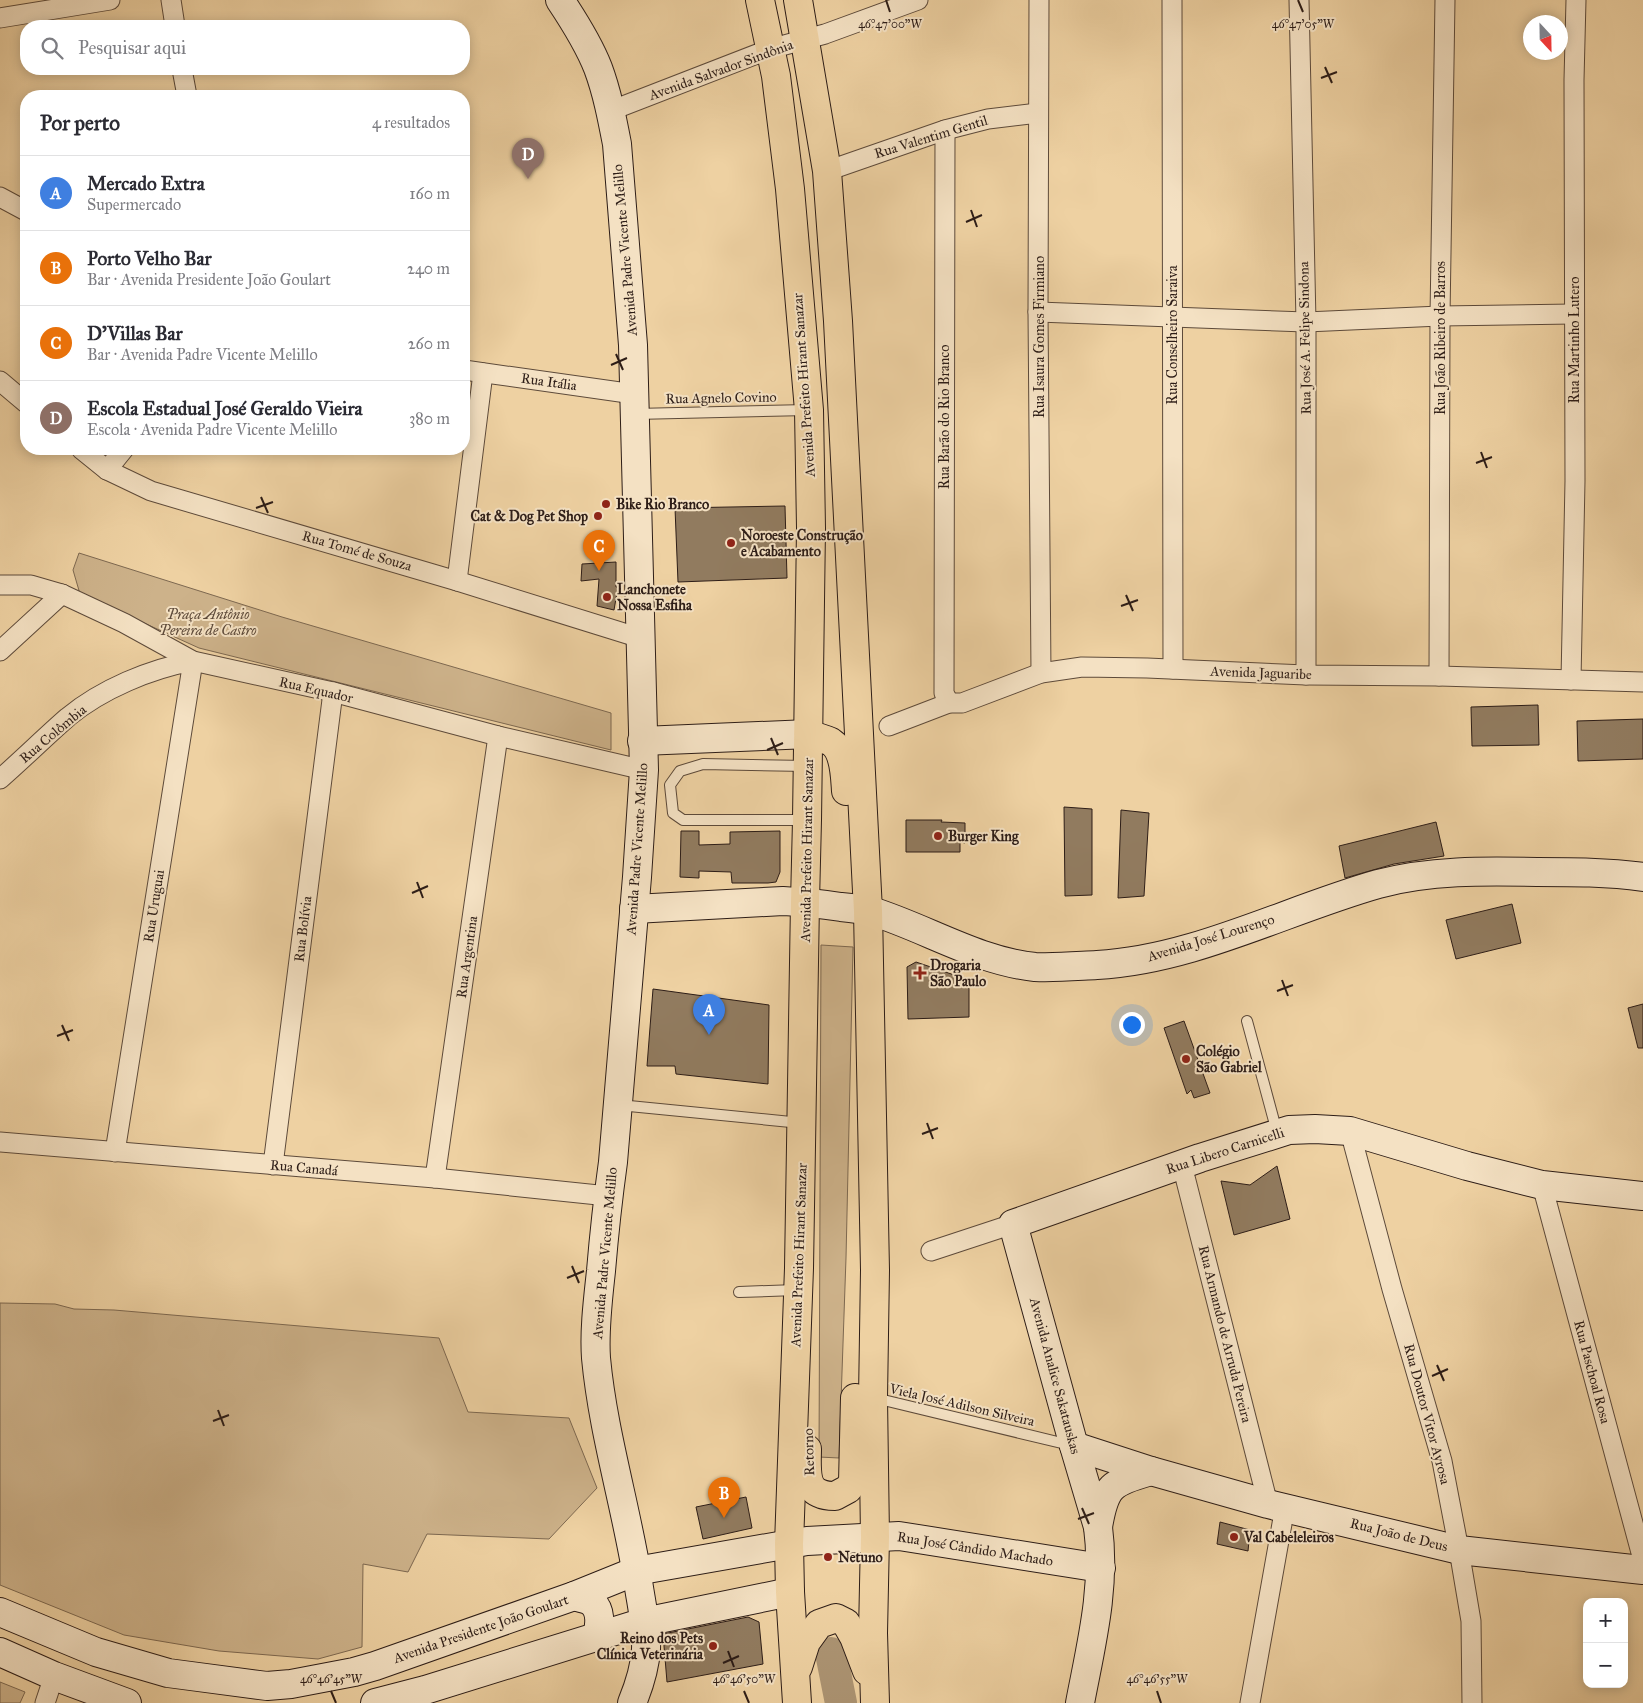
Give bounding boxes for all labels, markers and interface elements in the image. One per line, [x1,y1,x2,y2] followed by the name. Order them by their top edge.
[1523,15,1568,60] north arrow
[858,17,922,31] text: 46°47'00"W
[1272,17,1335,31] text: 46°47'05"W
[20,20,470,75] search box
[38,34,66,62] icon: search
[78,36,186,59] text: Pesquisar aqui
[646,36,795,104] street label: Avenida Salvador Sindônia
[40,110,120,136] text: Por perto
[872,112,990,162] street label: Rua Valentim Gentil
[372,113,450,132] text: 4 resultados
[512,138,544,179] pin: D
[609,163,641,338] street label: Avenida Padre Vicente Melillo
[87,172,205,195] text: Mercado Extra
[51,184,61,203] text: A
[409,184,450,203] text: 160 m
[87,195,181,214] text: Supermercado
[87,247,212,270] text: Porto Velho Bar
[1031,256,1048,418] street label: Rua Isaura Gomes Firmiano
[51,259,61,278] text: B
[407,259,450,278] text: 240 m
[1295,261,1316,415] street label: Rua José A. Felipe Sindona
[1432,261,1450,415] street label: Rua João Ribeiro de Barros
[1164,265,1181,405] street label: Rua Conselheiro Saraiva
[87,270,331,289] text: Bar · Avenida Presidente João Goulart
[1566,277,1583,403] street label: Rua Martinho Lutero
[789,292,819,479] street label: Avenida Prefeito Hirant Sanazar
[87,322,183,345] text: D'Villas Bar
[51,334,61,353] text: C
[408,334,450,353] text: 260 m
[87,345,318,364] text: Bar · Avenida Padre Vicente Melillo
[936,345,953,489] street label: Rua Barão do Rio Branco
[520,370,578,394] street label: Rua Itália
[665,389,777,407] street label: Rua Agnelo Covino
[87,397,363,420] text: Escola Estadual José Geraldo Vieira
[50,409,62,428] text: D
[409,409,450,428] text: 380 m
[87,420,338,439] text: Escola · Avenida Padre Vicente Melillo
[616,496,709,513] place label: Bike Rio Branco
[600,498,612,510] marker: Bike Rio Branco
[471,508,588,526] place label: Cat & Dog Pet Shop
[592,510,604,522] marker: Cat & Dog Pet Shop
[300,527,414,575] street label: Rua Tomé de Souza
[741,527,863,560] place label: Noroeste Construção e Acabamento
[583,530,615,571] pin: C
[725,537,737,549] marker: Noroeste Construção e Acabamento
[617,581,693,614] place label: Lanchonete Nossa Esfiha
[601,591,613,603] marker: Lanchonete Nossa Esfiha
[159,606,257,639] park label: Praça Antônio Pereira de Castro
[1209,663,1312,684] street label: Avenida Jaguaribe
[277,673,355,708] street label: Rua Equador
[16,701,90,767] street label: Rua Colômbia
[797,757,817,943] street label: Avenida Prefeito Hirant Sanazar
[622,762,651,937] street label: Avenida Padre Vicente Melillo
[948,828,1019,846] place label: Burger King
[932,830,944,842] marker: Burger King
[140,868,168,944] street label: Rua Uruguai
[291,895,315,963] street label: Rua Bolívia
[1145,911,1277,967] street label: Avenida José Lourenço
[453,915,481,999] street label: Rua Argentina
[930,957,986,990] place label: Drogaria São Paulo
[914,967,926,979] marker: Drogaria São Paulo
[693,994,725,1035] pin: A
[1119,1012,1145,1038] your location
[1196,1043,1263,1076] place label: Colégio São Gabriel
[1180,1053,1192,1065] marker: Colégio São Gabriel
[1164,1124,1286,1178] street label: Rua Libero Carnicelli
[269,1157,339,1179] street label: Rua Canadá
[787,1162,811,1349] street label: Avenida Prefeito Hirant Sanazar
[589,1166,621,1341] street label: Avenida Padre Vicente Melillo
[1195,1244,1255,1424] street label: Rua Armando de Arruda Pereira
[1026,1295,1084,1456] street label: Avenida Analice Sakatauskas
[1570,1318,1614,1426] street label: Rua Paschoal Rosa
[1400,1342,1454,1486] street label: Rua Doutor Vitor Ayrosa
[887,1380,1036,1431] street label: Viela José Adilson Silveira
[800,1428,818,1476] street label: Retorno
[708,1477,740,1518] pin: B
[1348,1515,1450,1556] street label: Rua João de Deus
[896,1528,1054,1571] street label: Rua José Cândido Machado
[1243,1529,1334,1546] place label: Val Cabeleleiros
[1228,1531,1240,1543] marker: Val Cabeleleiros
[838,1549,883,1566] place label: Netuno
[822,1551,834,1563] marker: Netuno
[390,1591,571,1668] street label: Avenida Presidente João Goulart
[1583,1598,1628,1688] map controls
[1583,1598,1628,1643] button: +
[597,1630,704,1663] place label: Reino dos Pets Clínica Veterinária
[707,1640,719,1652] marker: Reino dos Pets Clínica Veterinária
[1583,1643,1628,1688] button: −
[300,1672,363,1686] text: 46°46'45"W
[713,1672,776,1686] text: 46°46'50"W
[1126,1672,1188,1686] text: 46°46'55"W

